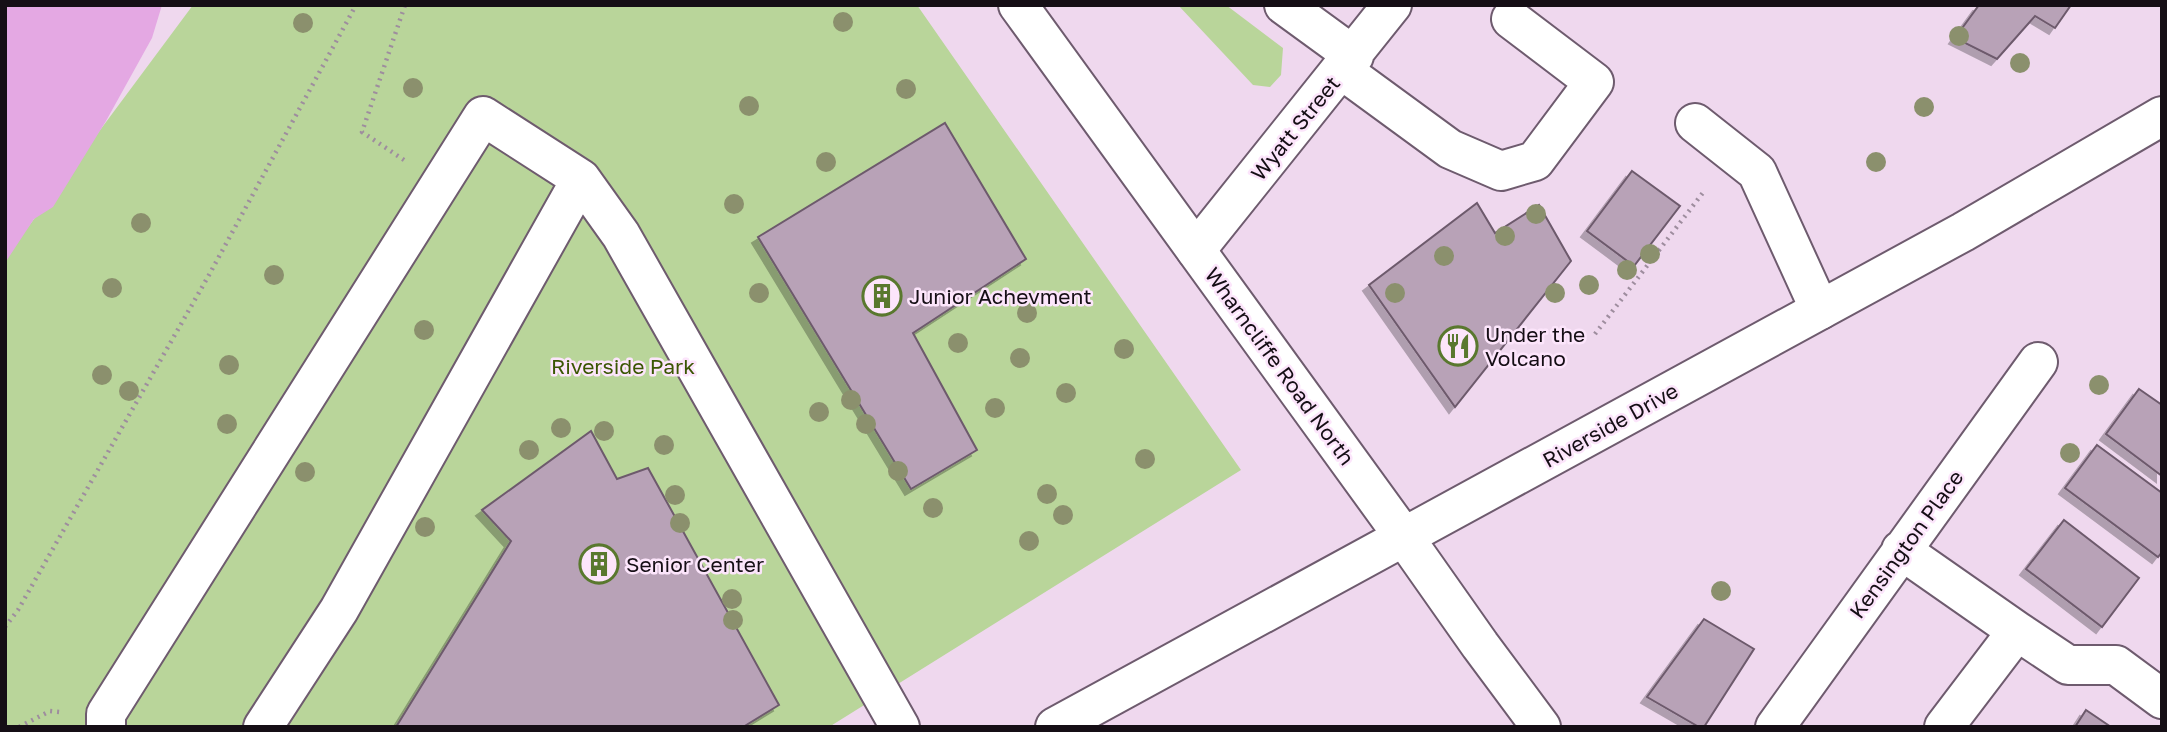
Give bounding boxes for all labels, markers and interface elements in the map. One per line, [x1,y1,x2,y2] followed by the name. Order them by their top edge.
[1245,70,1345,186] street label: Wyatt Street
[1200,262,1360,470] street label: Wharncliffe Road North
[861,275,903,317] building icon: Junior Achevment
[909,283,1092,309] place label: Junior Achevment
[1485,321,1585,371] place label: Under the Volcano
[1437,325,1479,367] restaurant icon: Under the Volcano
[551,353,695,379] park label: Riverside Park
[1538,377,1682,473] street label: Riverside Drive
[1843,465,1969,623] street label: Kensington Place
[578,543,620,585] building icon: Senior Center
[626,551,764,577] place label: Senior Center

